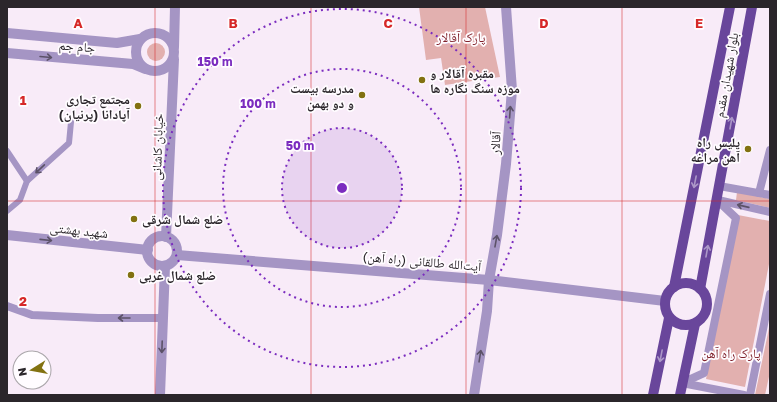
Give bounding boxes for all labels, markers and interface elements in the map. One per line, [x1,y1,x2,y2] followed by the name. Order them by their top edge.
[73,15,83,31] text: A
[228,15,238,31] text: B
[383,15,393,31] text: C
[539,15,549,31] text: D
[695,15,703,31] text: E
[436,29,486,46] park label: پارک آقالار
[711,31,742,119] street label: بلوار شهیدان مقدم
[58,36,96,57] street label: جام جم
[39,53,52,60] one-way arrow
[198,54,232,69] text: 150 m
[430,65,520,96] place label: مقبره آقالار و موزه سنگ نگاره ها
[417,75,427,85] marker: مقبره آقالار و موزه سنگ نگاره ها
[290,80,354,112] place label: مدرسه بیست و دو بهمن
[357,90,367,100] marker: مدرسه بیست و دو بهمن
[59,91,130,123] place label: مجتمع تجاری آپادانا (پرنیان)
[20,92,27,108] text: 1
[240,96,276,111] text: 100 m
[133,101,143,111] marker: مجتمع تجاری آپادانا (پرنیان)
[507,106,514,119] one-way arrow
[148,113,167,181] street label: خیابان کاشانی
[727,117,735,130] one-way arrow
[486,130,505,156] street label: آقالار
[691,134,740,166] place label: پلیس راه آهن مراغه
[286,138,314,153] text: 50 m
[743,144,753,154] marker: پلیس راه آهن مراغه
[35,164,45,174] one-way arrow
[690,176,698,189] one-way arrow
[335,181,349,195] centre of rings
[737,202,750,209] one-way arrow
[142,211,223,229] place label: ضلع شمال شرقی
[129,214,139,224] marker: ضلع شمال شرقی
[49,219,109,242] street label: شهید بهشتی
[492,235,500,248] one-way arrow
[39,236,52,243] one-way arrow
[704,245,712,258] one-way arrow
[362,248,483,275] street label: (راه آهن) آیت‌الله طالقانی
[139,267,216,285] place label: ضلع شمال غربی
[126,270,136,280] marker: ضلع شمال غربی
[19,293,27,309] text: 2
[118,314,131,322] one-way arrow
[158,340,165,353] one-way arrow
[701,345,761,362] park label: پارک راه آهن
[657,349,665,362] one-way arrow
[12,350,52,390] north arrow
[476,350,484,363] one-way arrow
[15,367,29,377] text: N

